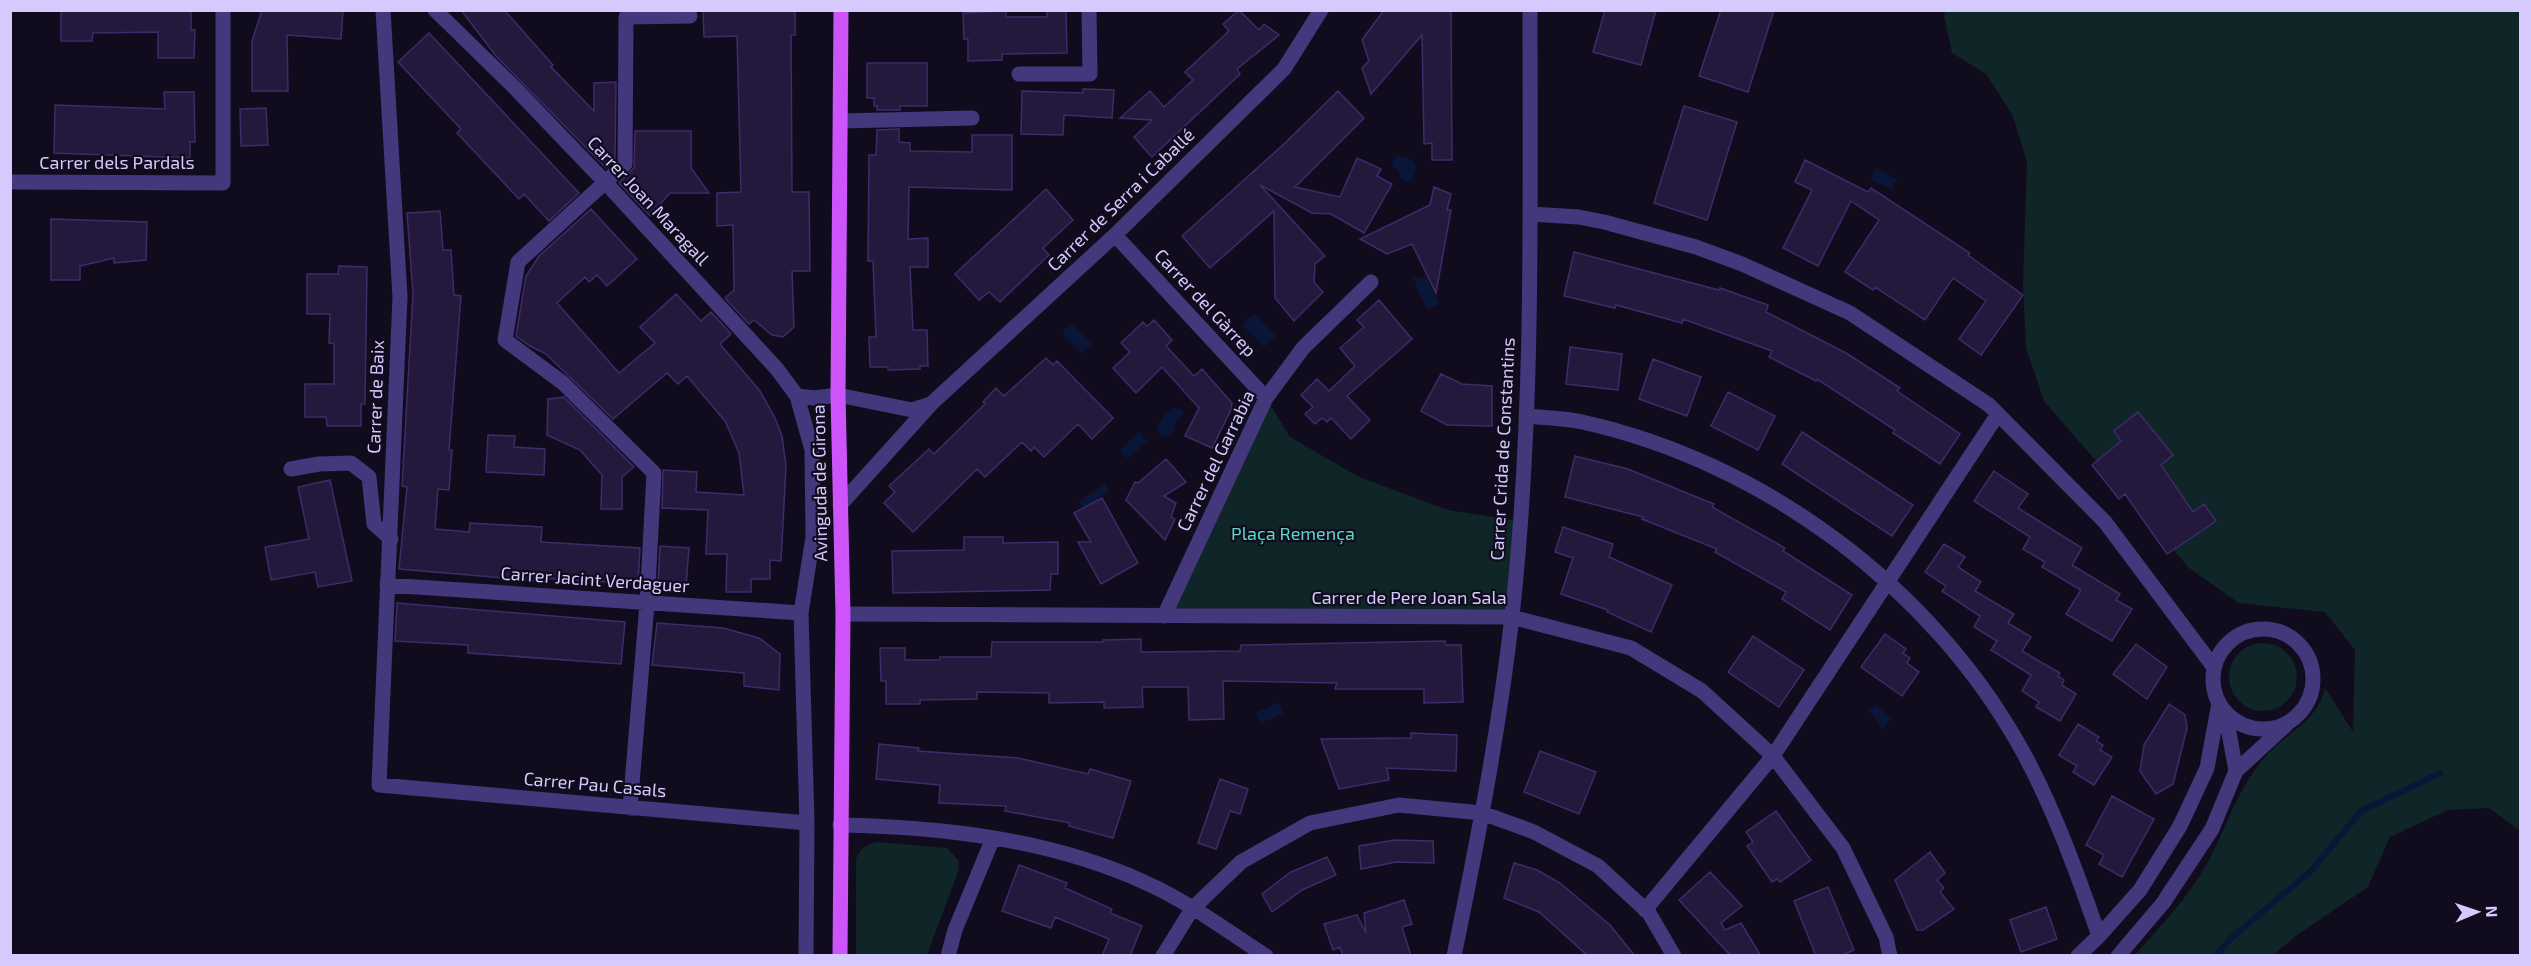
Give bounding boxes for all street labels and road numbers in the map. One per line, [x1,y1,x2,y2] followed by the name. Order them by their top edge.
[1042,123,1198,275] street label: Carrer de Serra i Caballé
[583,131,715,270] street label: Carrer Joan Maragall
[39,151,195,173] street label: Carrer dels Pardals
[1150,244,1261,361] street label: Carrer del Gàrrep
[1485,337,1519,561] street label: Carrer Crida de Constantins
[362,339,388,454] street label: Carrer de Baix
[1171,387,1259,535] street label: Carrer del Garrabia
[807,404,831,562] street label: Avinguda de Girona
[500,561,690,597] street label: Carrer Jacint Verdaguer
[1311,586,1507,608] street label: Carrer de Pere Joan Sala
[523,767,667,801] street label: Carrer Pau Casals

